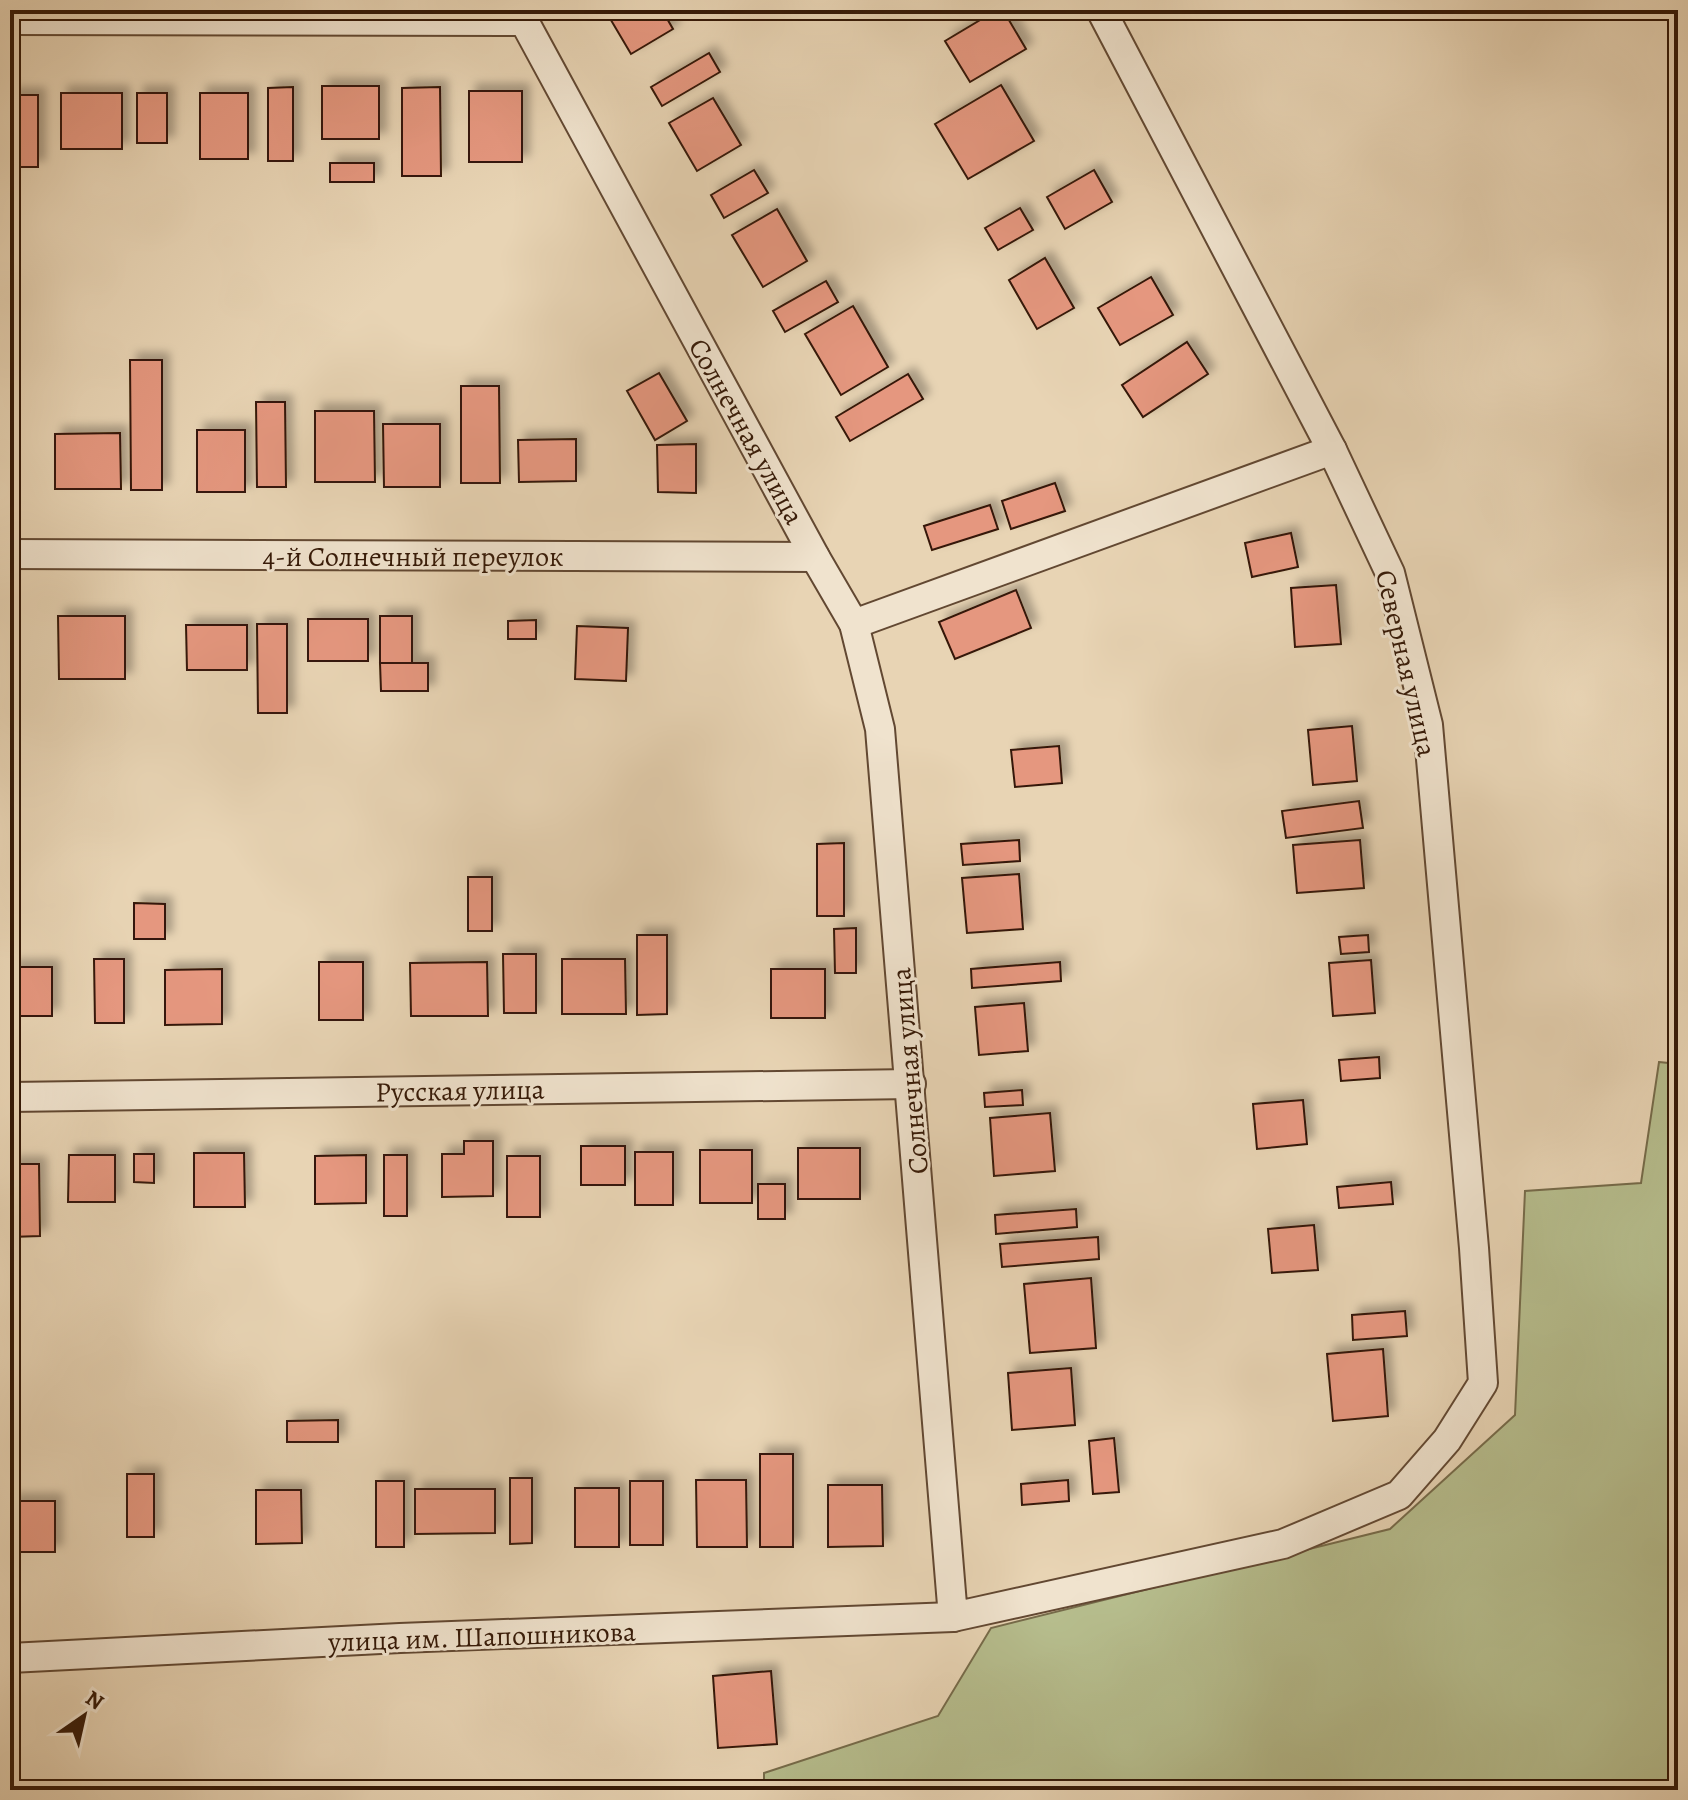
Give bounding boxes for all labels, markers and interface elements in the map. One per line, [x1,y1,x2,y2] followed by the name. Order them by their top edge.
[679,332,813,531] street label: Солнечная улица
[262,538,564,576] street label: 4-й Солнечный переулок
[1366,566,1446,760] street label: Северная улица
[882,966,938,1176] street label: Солнечная улица
[375,1071,545,1111] street label: Русская улица
[327,1613,637,1661] street label: улица им. Шапошникова
[44,1676,124,1756] north arrow
[80,1683,110,1717] text: N

